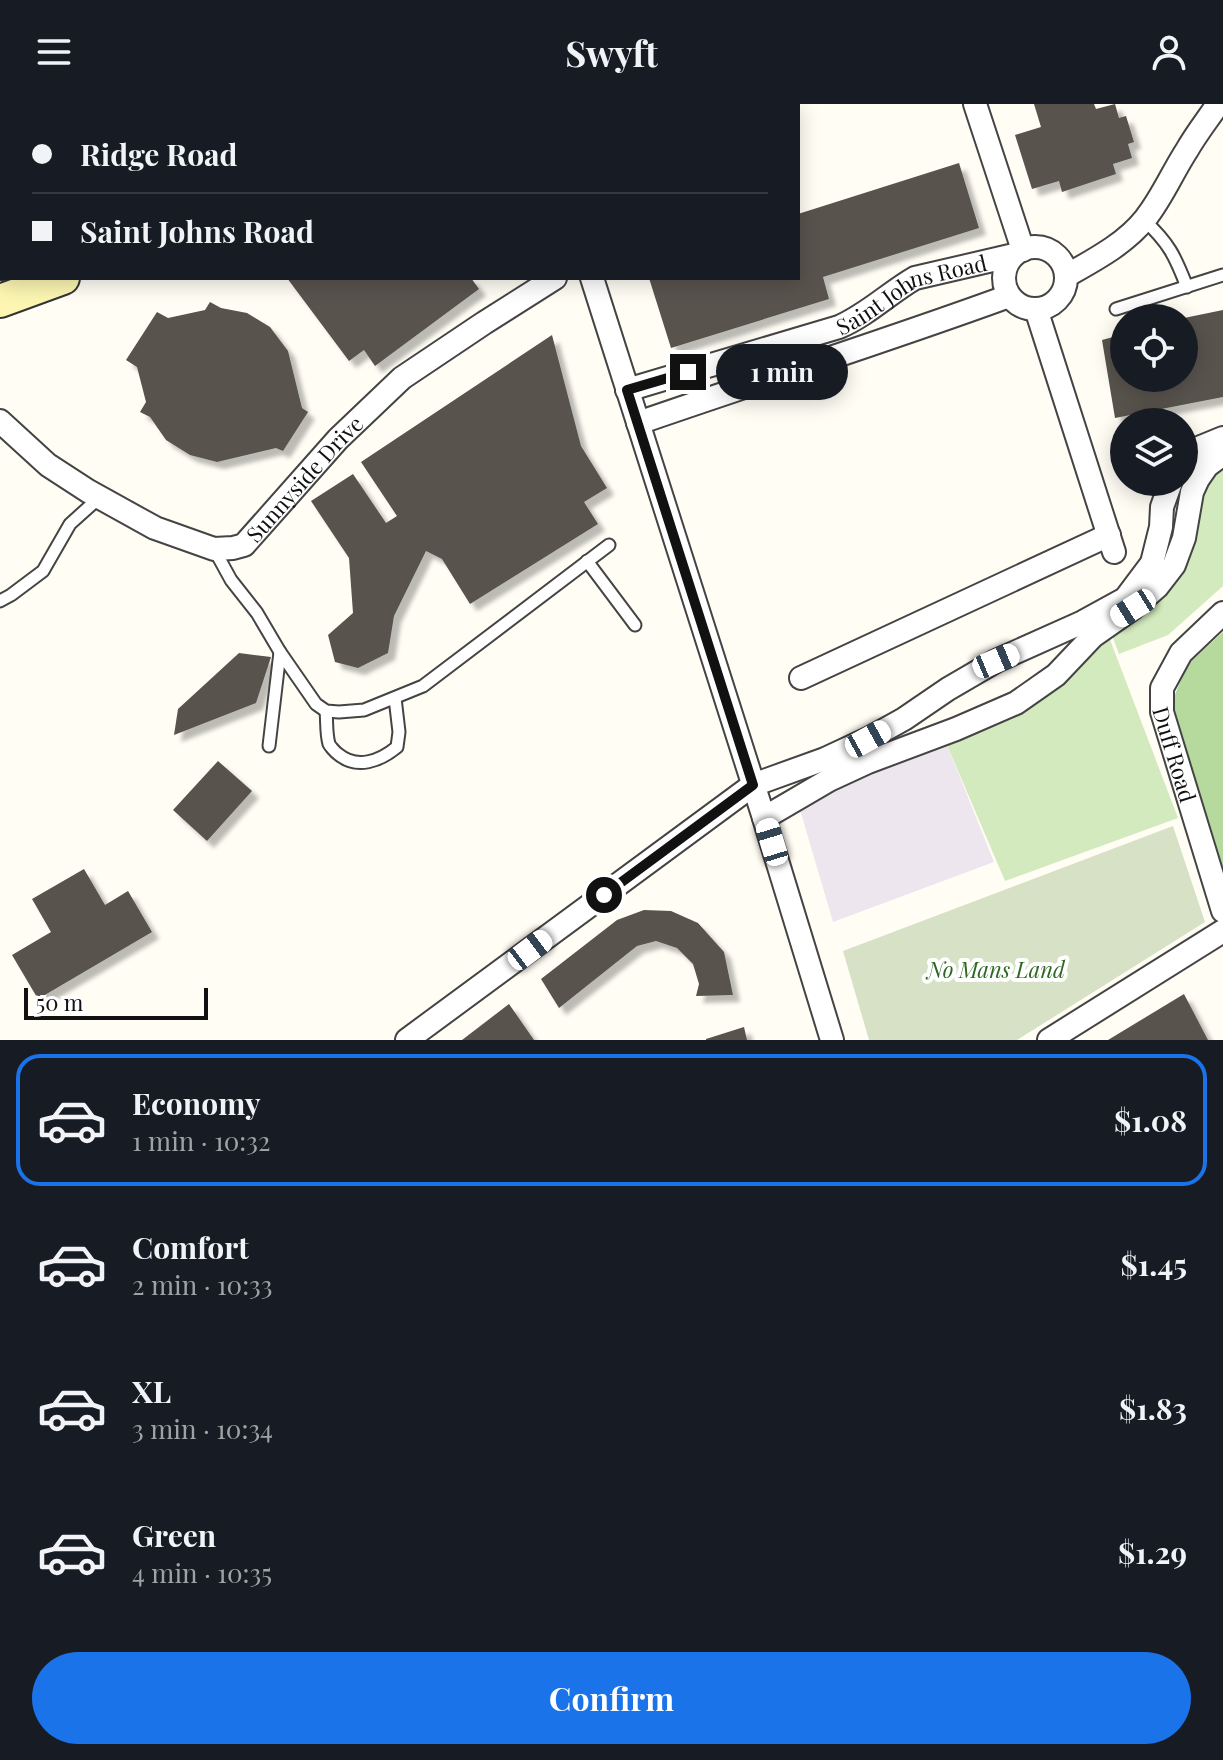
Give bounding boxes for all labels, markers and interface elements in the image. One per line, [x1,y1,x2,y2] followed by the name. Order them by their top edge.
[565,28,658,76] text: Swyft
[32,30,76,74] icon: menu
[1147,30,1191,74] icon: person
[80,134,238,174] text: Ridge Road
[80,211,314,251] text: Saint Johns Road
[831,247,990,341] street label: Saint Johns Road
[1110,304,1198,496] map controls
[1110,304,1198,392] button: locate
[716,344,848,400] callout: 1 min
[670,354,706,390] route end
[750,354,814,389] text: 1 min
[239,408,369,548] street label: Sunnyside Drive
[1110,408,1198,496] button: layers
[1106,585,1160,631] car
[969,641,1023,681] car
[1146,703,1204,806] street label: Duff Road
[841,717,895,761] car
[754,816,790,868] car
[586,877,622,913] route start
[504,926,556,974] car
[925,954,1066,984] park label: No Mans Land
[24,984,208,1020] scale bar
[36,987,83,1017] text: 50 m
[132,1083,261,1123] text: Economy
[36,1084,108,1156] icon: car
[1114,1100,1187,1140] text: $1.08
[132,1123,270,1158] text: 1 min · 10:32
[132,1227,249,1267] text: Comfort
[36,1228,108,1300] icon: car
[1121,1244,1187,1284] text: $1.45
[132,1267,273,1302] text: 2 min · 10:33
[132,1371,171,1411] text: XL
[36,1372,108,1444] icon: car
[1119,1388,1187,1428] text: $1.83
[132,1411,273,1446] text: 3 min · 10:34
[132,1515,216,1555] text: Green
[36,1516,108,1588] icon: car
[1118,1532,1187,1572] text: $1.29
[132,1555,272,1590] text: 4 min · 10:35
[32,1652,1191,1744] button: Confirm

